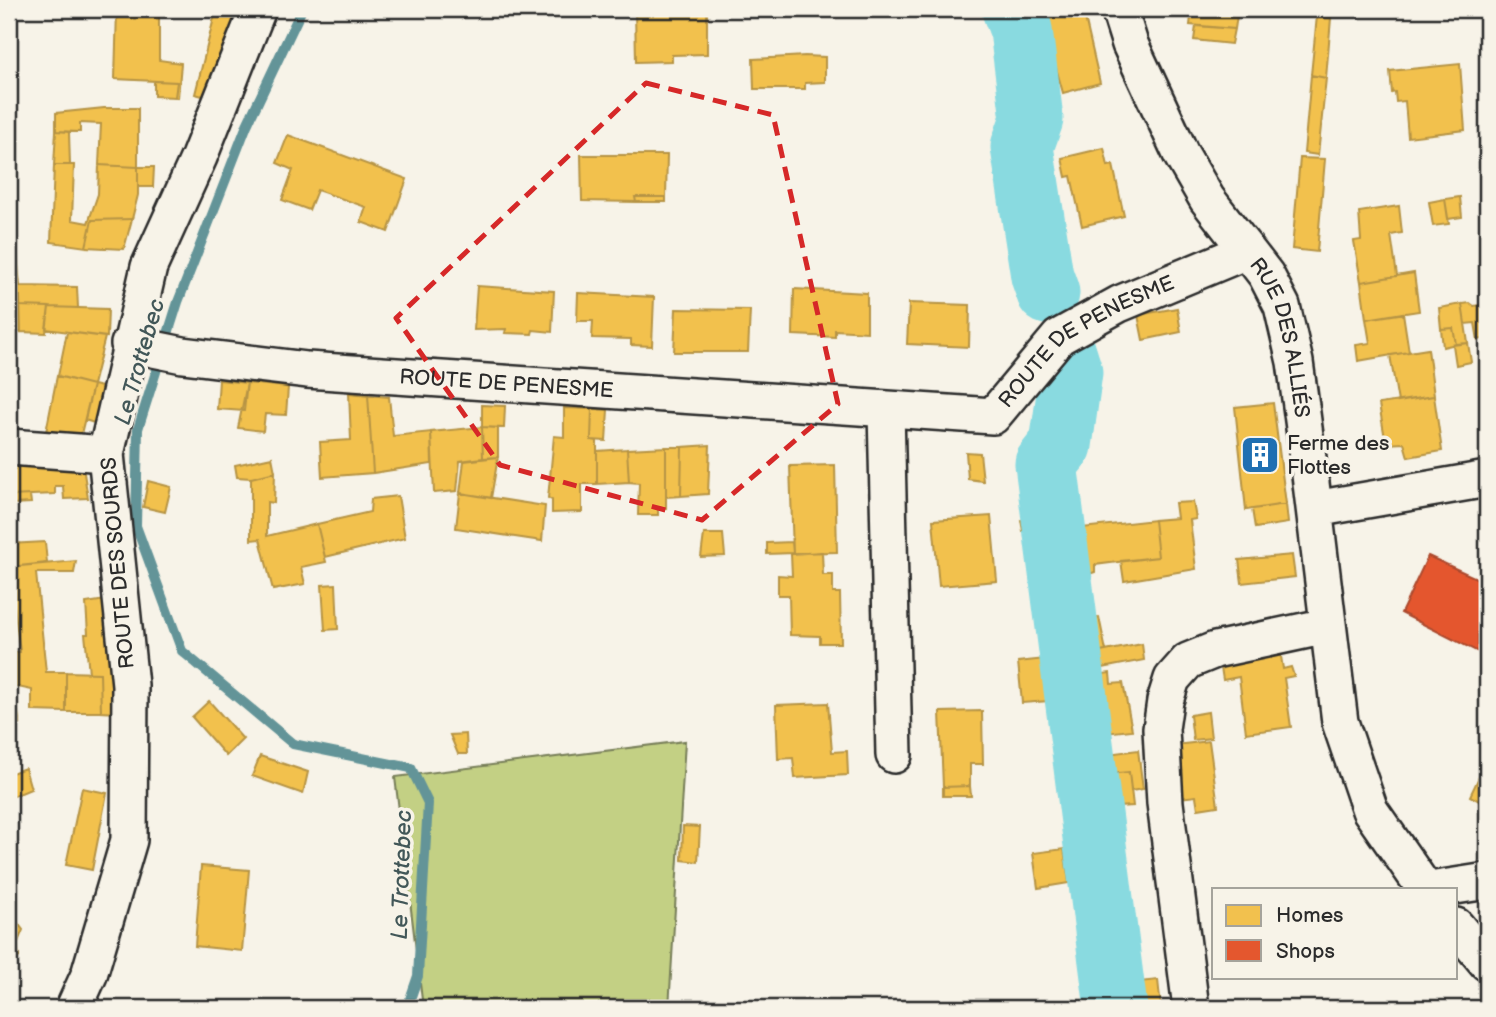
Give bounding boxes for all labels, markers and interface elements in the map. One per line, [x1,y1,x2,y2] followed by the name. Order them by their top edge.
[1245,253,1315,419] street label: RUE DES ALLIÉS
[993,270,1178,412] street label: ROUTE DE PENESME
[109,296,171,428] water label: Le Trottebec
[399,364,614,403] street label: ROUTE DE PENESME
[1287,431,1389,480] place label: Ferme des Flottes
[1239,434,1281,476] building icon: Ferme des Flottes
[96,456,140,670] street label: ROUTE DES SOURDS
[386,810,418,940] water label: Le Trottebec
[1212,888,1458,978] legend
[1276,903,1344,928] text: Homes
[1276,939,1335,964] text: Shops

